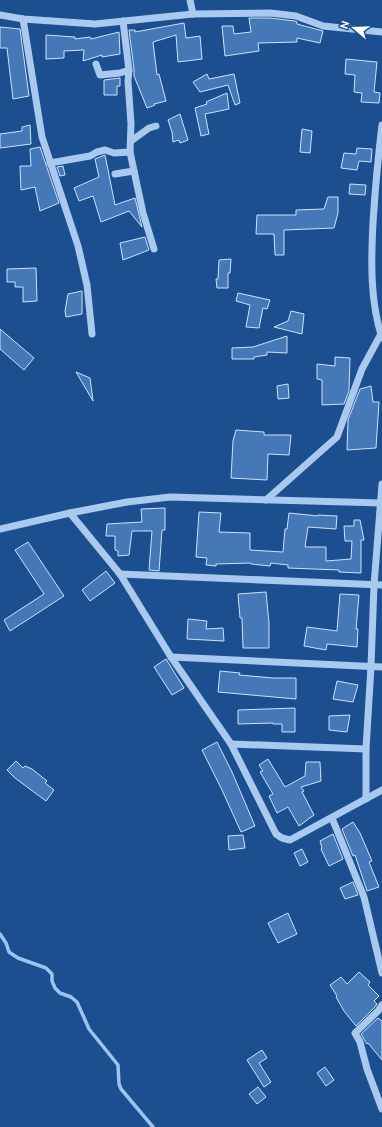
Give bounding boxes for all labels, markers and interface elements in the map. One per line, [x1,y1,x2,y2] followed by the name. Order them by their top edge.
[334,8,374,48] north arrow
[337,19,352,31] text: N

